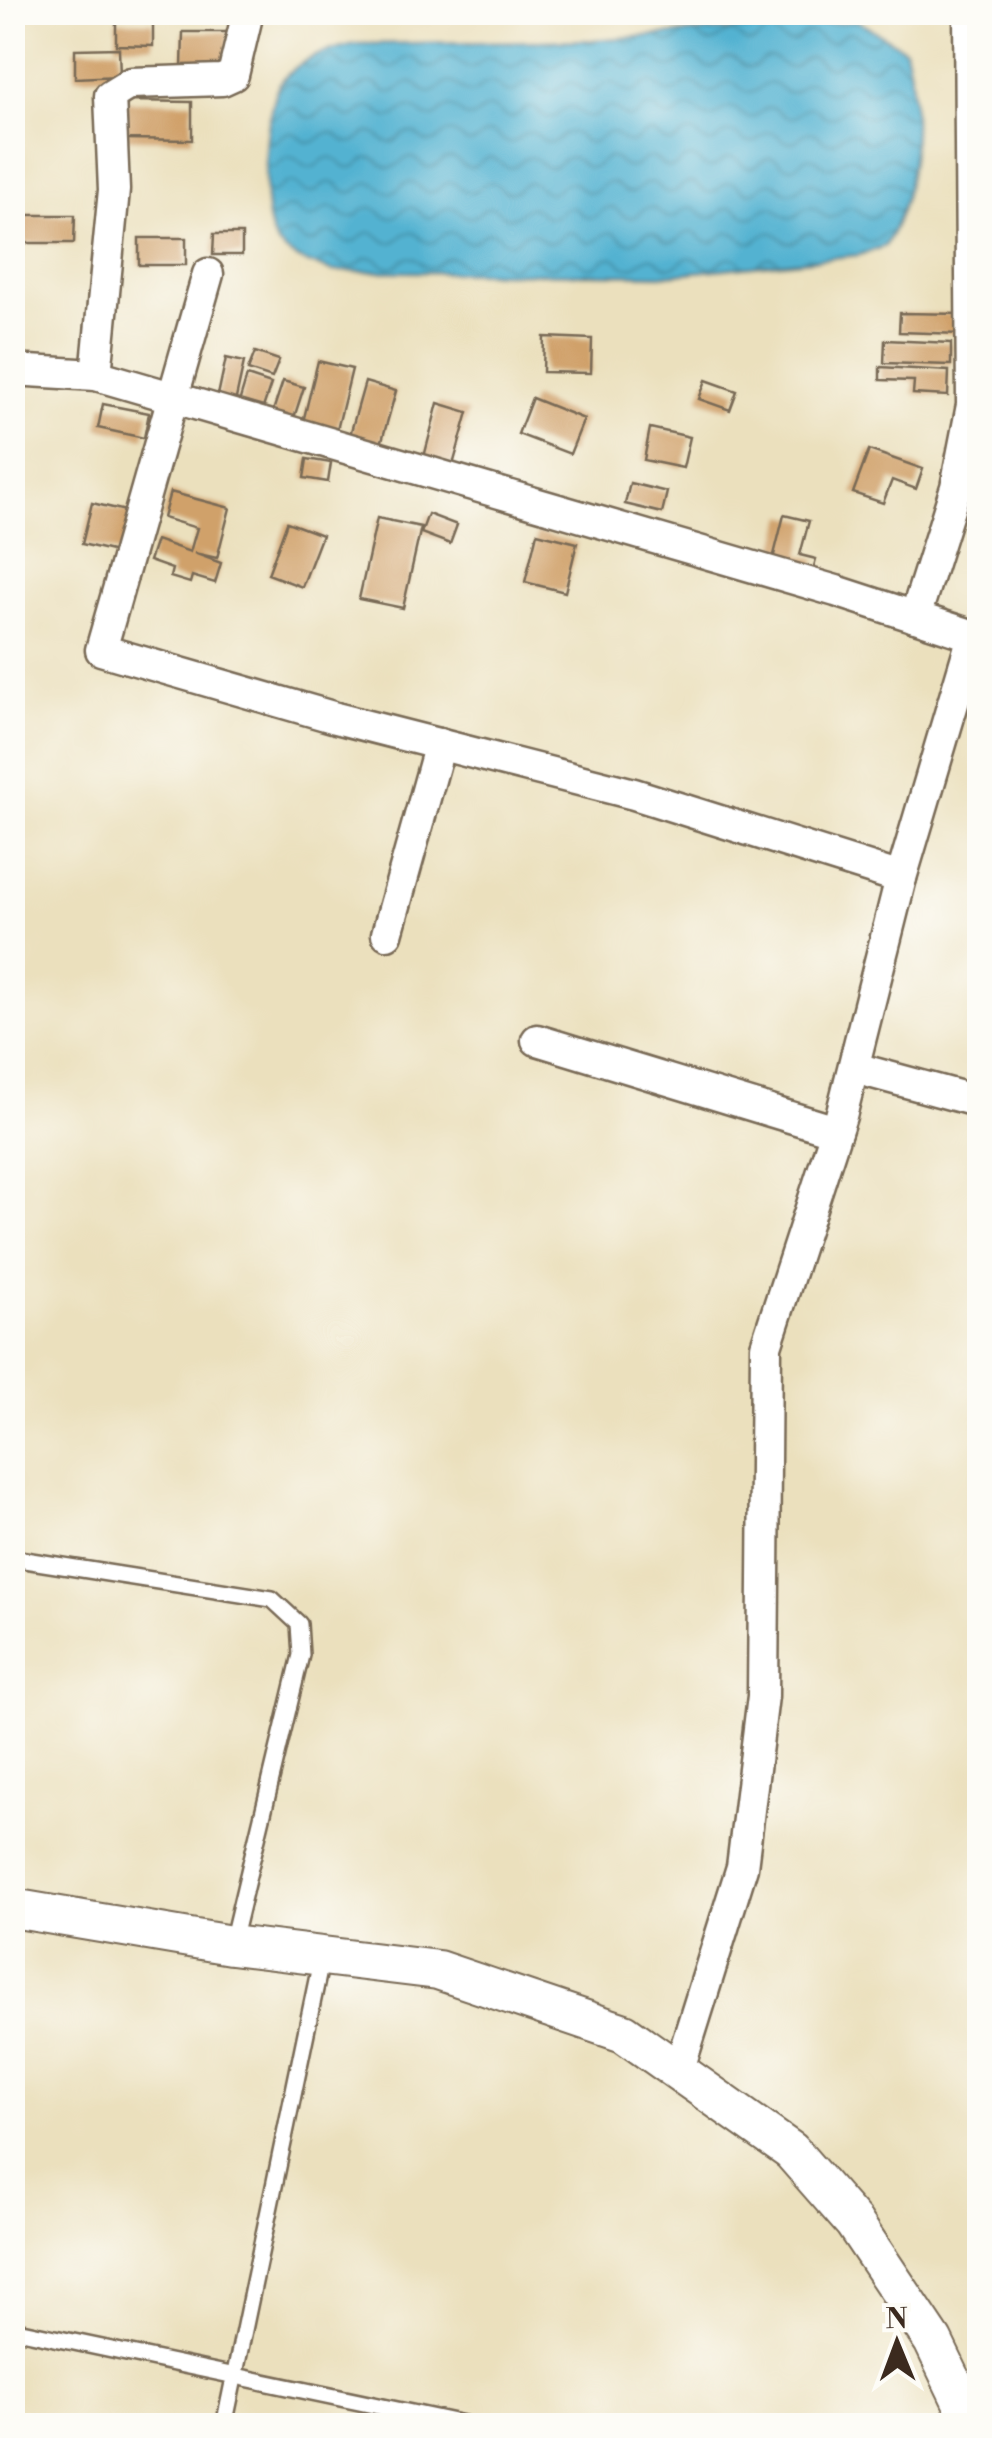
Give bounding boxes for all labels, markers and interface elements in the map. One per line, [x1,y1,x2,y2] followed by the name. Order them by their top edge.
[847,2293,947,2393] north arrow
[885,2302,908,2337] text: N

